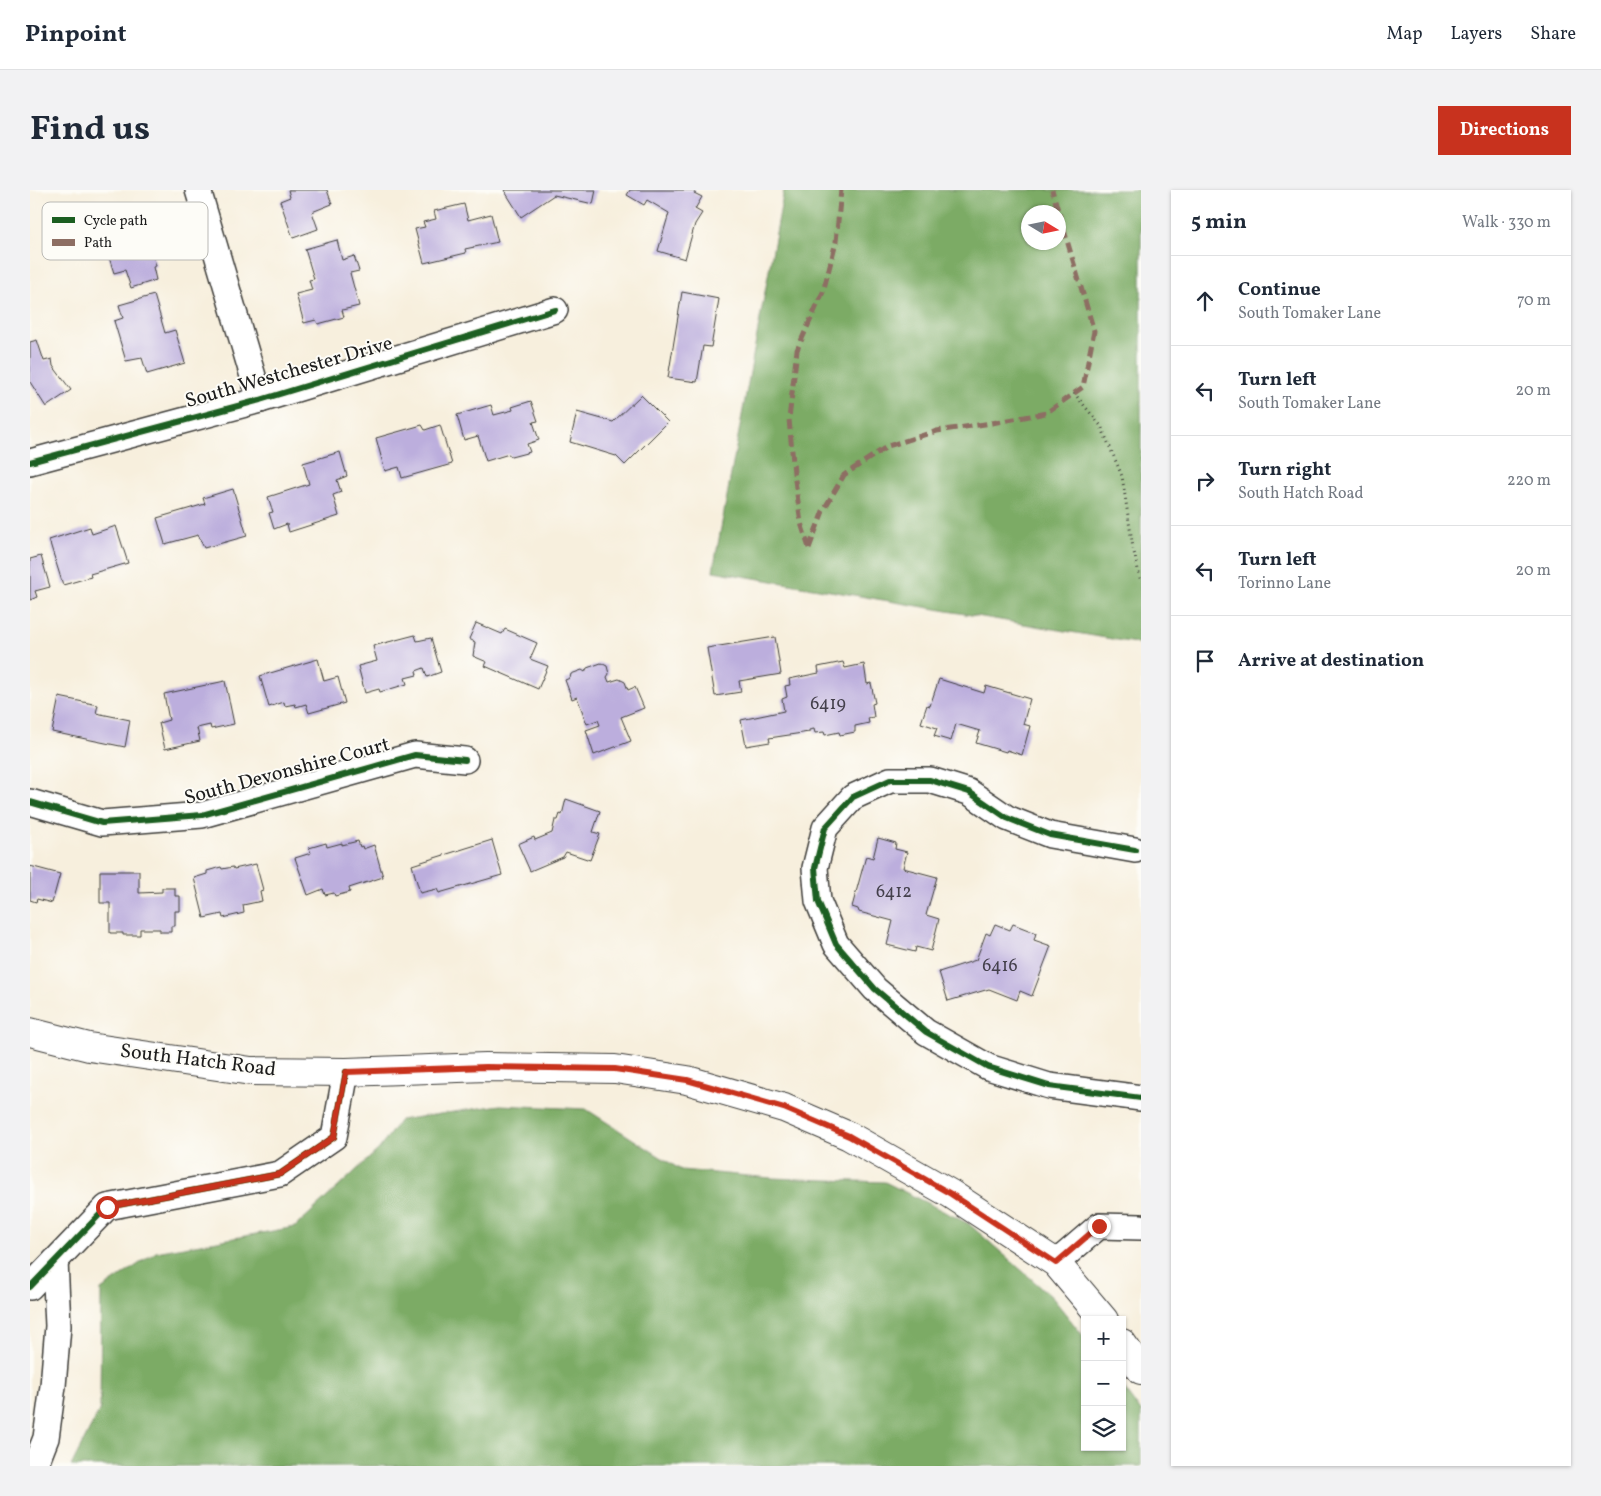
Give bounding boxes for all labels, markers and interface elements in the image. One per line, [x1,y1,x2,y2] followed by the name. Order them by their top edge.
[25,18,127,52] text: Pinpoint
[1386,22,1422,47] text: Map
[1450,22,1502,47] text: Layers
[1530,22,1576,47] text: Share
[30,106,150,154] text: Find us
[1438,106,1571,155] button: Directions
[42,202,208,260] legend
[1021,205,1066,250] north arrow
[1191,208,1247,237] text: 5 min
[84,212,148,231] text: Cycle path
[1462,212,1551,234] text: Walk · 330 m
[84,234,112,253] text: Path
[1238,277,1321,303] text: Continue
[1191,287,1219,315] icon: ahead
[1517,290,1551,312] text: 70 m
[1238,303,1381,325] text: South Tomaker Lane
[182,330,396,416] street label: South Westchester Drive
[1238,367,1317,393] text: Turn left
[1191,377,1219,405] icon: left
[1516,380,1551,402] text: 20 m
[1238,393,1381,415] text: South Tomaker Lane
[1238,457,1331,483] text: Turn right
[1191,467,1219,495] icon: right
[1507,470,1551,492] text: 220 m
[1238,483,1364,505] text: South Hatch Road
[1238,547,1317,573] text: Turn left
[1191,557,1219,585] icon: left
[1516,560,1551,582] text: 20 m
[1238,573,1331,595] text: Torinno Lane
[1191,647,1219,675] icon: arrive
[1238,648,1424,674] text: Arrive at destination
[810,692,846,717] house number: 6419
[181,731,393,813] street label: South Devonshire Court
[876,880,912,905] house number: 6412
[982,954,1018,979] house number: 6416
[118,1038,278,1084] street label: South Hatch Road
[96,1196,119,1219] route start
[1088,1215,1111,1238] route end
[1081,1316,1126,1451] map controls
[1081,1316,1126,1361] button: +
[1081,1361,1126,1406] button: −
[1081,1406,1126,1451] button: layers

